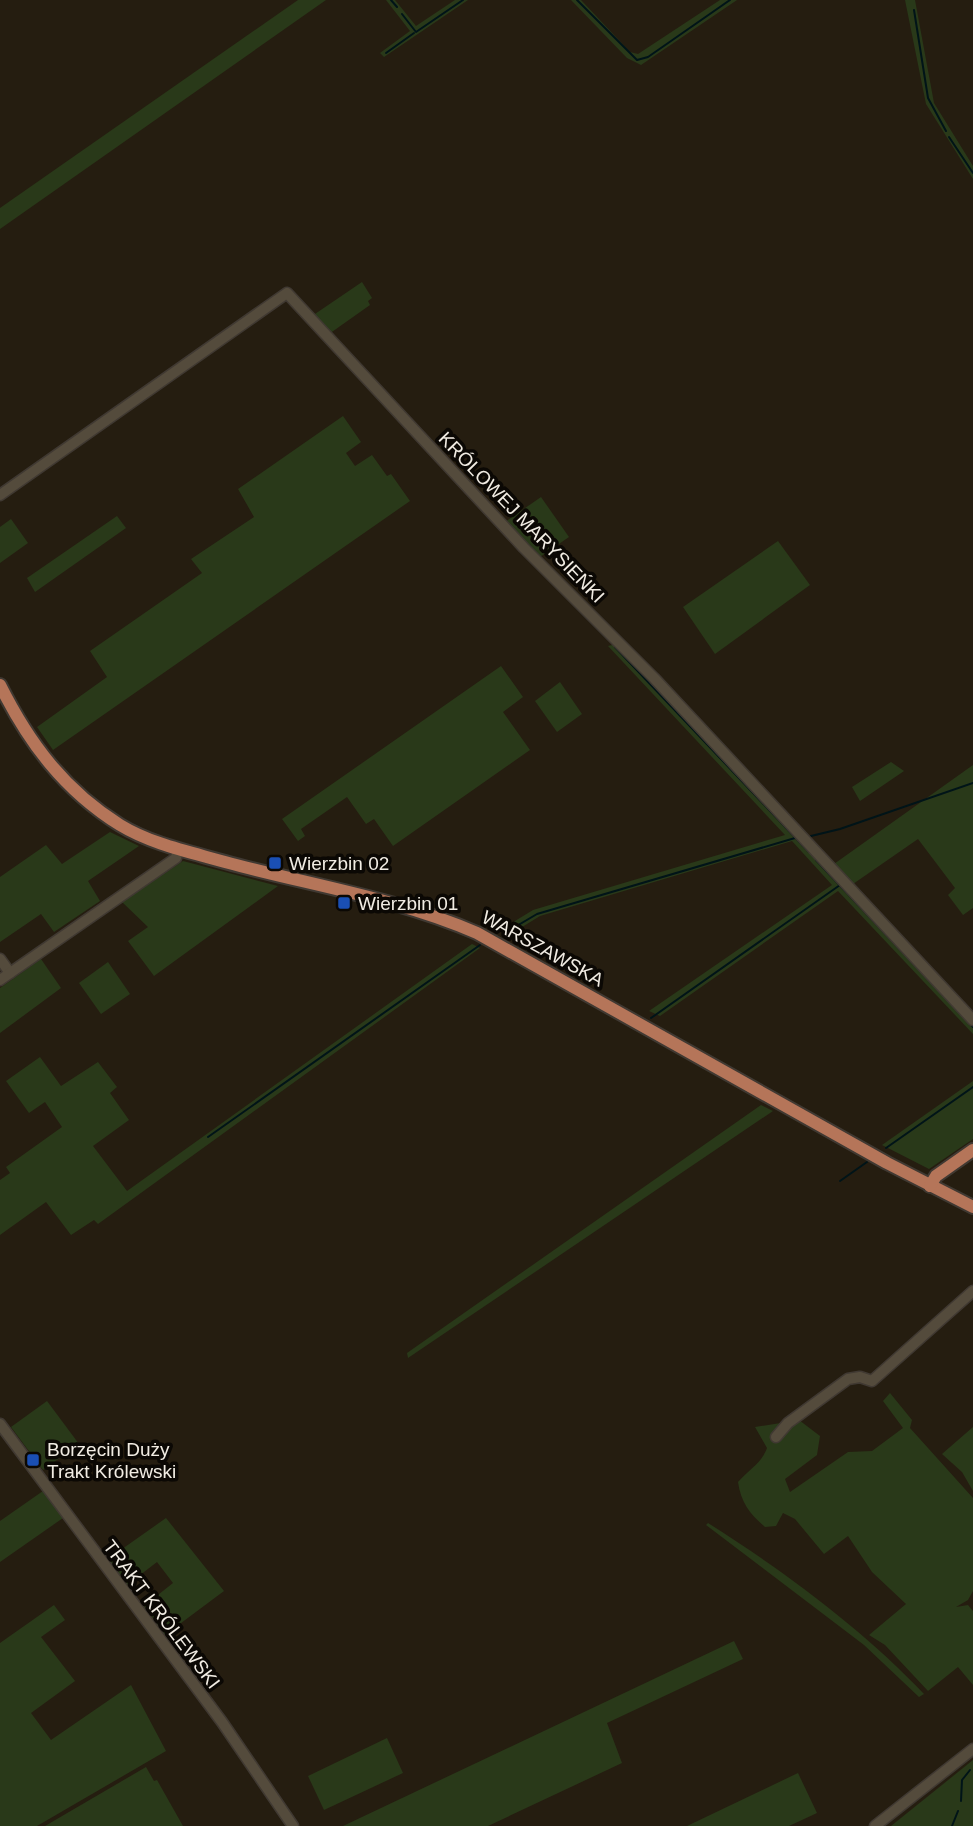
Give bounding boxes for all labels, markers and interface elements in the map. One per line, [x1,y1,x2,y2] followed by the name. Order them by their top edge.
[435,428,609,607] street label: KRÓLOWEJ MARYSIEŃKI
[289,853,389,874] place label: Wierzbin 02
[267,855,283,871] marker: Wierzbin 02
[358,893,458,914] place label: Wierzbin 01
[336,895,352,911] marker: Wierzbin 01
[478,906,608,991] street label: WARSZAWSKA
[47,1439,176,1482] place label: Borzęcin Duży Trakt Królewski
[25,1452,41,1468] marker: Borzęcin Duży Trakt Królewski
[99,1536,224,1693] street label: TRAKT KRÓLEWSKI

